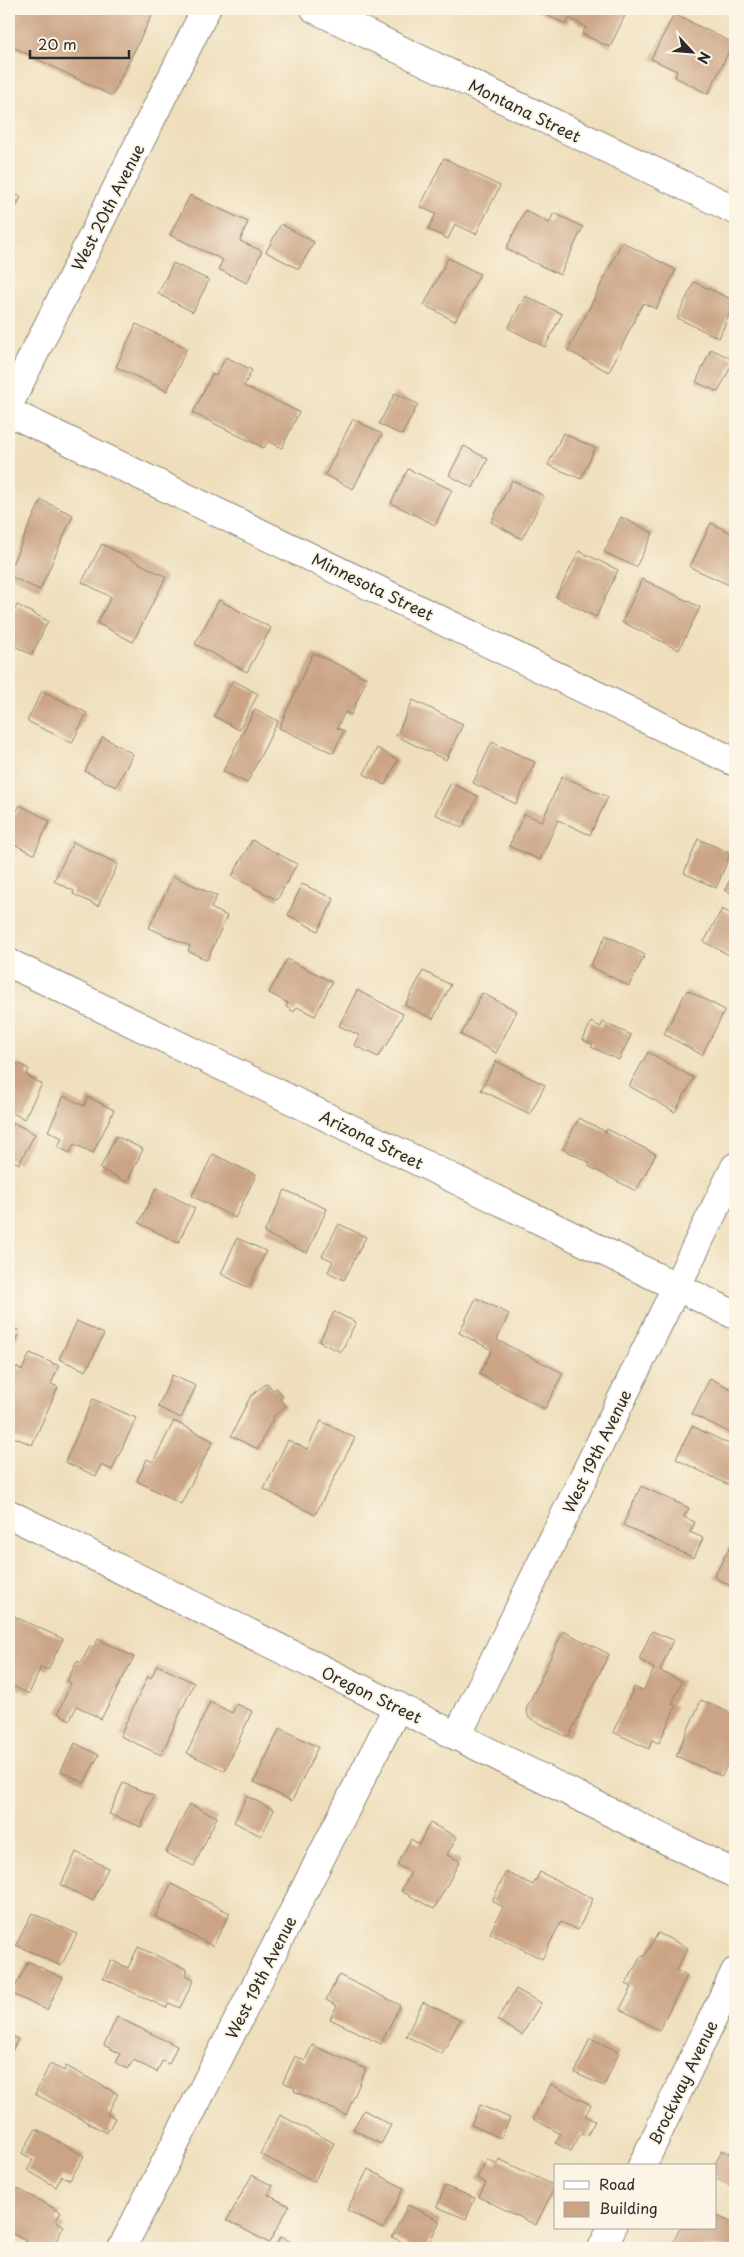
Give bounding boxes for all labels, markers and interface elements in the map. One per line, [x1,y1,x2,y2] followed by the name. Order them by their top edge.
[30,28,129,60] scale bar
[666,28,716,78] north arrow
[38,32,77,55] text: 20 m
[692,48,716,68] text: N
[465,72,586,148] street label: Montana Street
[65,139,149,275] street label: West 20th Avenue
[308,546,438,626] street label: Minnesota Street
[316,1104,428,1175] street label: Arizona Street
[556,1385,637,1517] street label: West 19th Avenue
[318,1659,427,1729] street label: Oregon Street
[219,1911,302,2043] street label: West 19th Avenue
[642,2016,723,2148] street label: Brockway Avenue
[554,2164,716,2230] legend
[599,2172,635,2195] text: Road
[599,2196,658,2219] text: Building

